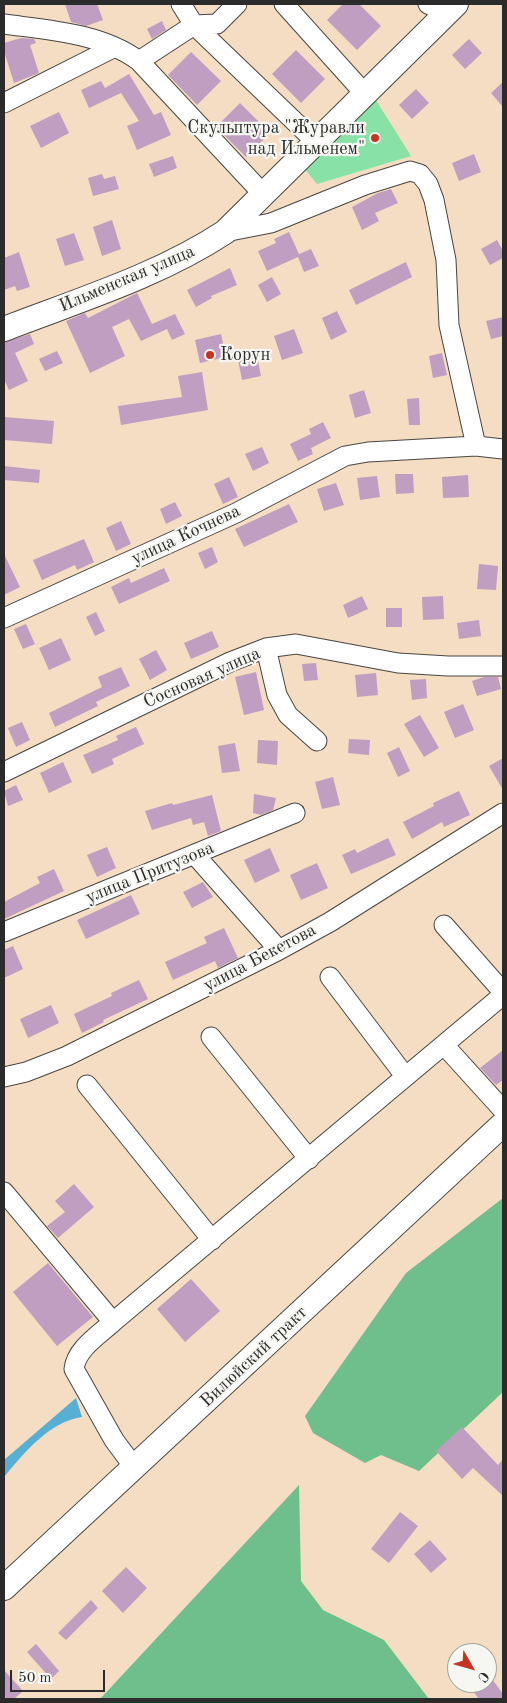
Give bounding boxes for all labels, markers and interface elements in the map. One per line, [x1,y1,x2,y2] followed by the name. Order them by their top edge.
[187,117,365,160] place label: Скульптура "Журавли над Ильменем"
[369,132,381,144] marker: Скульптура "Журавли над Ильменем"
[56,241,198,317] street label: Ильменская улица
[220,344,270,366] place label: Корун
[204,349,216,361] marker: Корун
[128,500,244,570] street label: улица Кочнева
[140,643,264,713] street label: Сосновая улица
[83,837,217,909] street label: улица Притузова
[200,919,320,997] street label: улица Бекетова
[196,1302,312,1412] street label: Вилюйский тракт
[447,1643,497,1693] north arrow
[12,1660,108,1692] scale bar
[475,1669,491,1685] text: С
[18,1671,52,1686] text: 50 m

